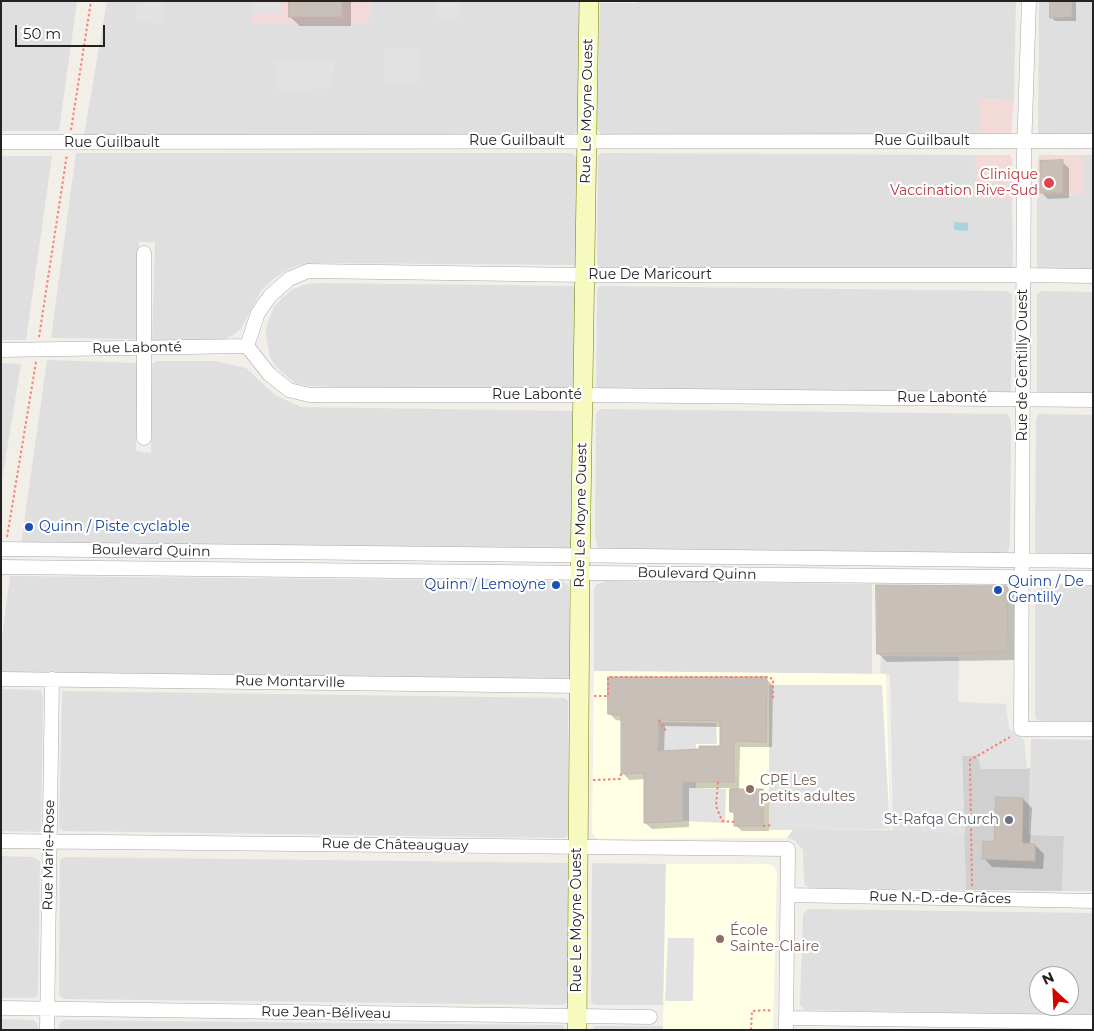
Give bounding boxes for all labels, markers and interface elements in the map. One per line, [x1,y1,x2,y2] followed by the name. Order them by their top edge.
[18,15,108,47] scale bar
[23,24,61,43] text: 50 m
[577,38,597,184] street label: Rue Le Moyne Ouest
[469,133,565,149] street label: Rue Guilbault
[874,133,970,149] street label: Rue Guilbault
[64,135,160,151] street label: Rue Guilbault
[890,167,1038,200] place label: Clinique Vaccination Rive-Sud
[1042,176,1056,190] marker: Clinique Vaccination Rive-Sud
[588,267,712,283] street label: Rue De Maricourt
[1015,289,1031,441] street label: Rue de Gentilly Ouest
[92,339,182,357] street label: Rue Labonté
[492,387,582,403] street label: Rue Labonté
[897,390,987,406] street label: Rue Labonté
[571,442,591,588] street label: Rue Le Moyne Ouest
[39,519,190,535] place label: Quinn / Piste cyclable
[23,521,35,533] marker: Quinn / Piste cyclable
[91,542,211,560] street label: Boulevard Quinn
[637,565,757,583] street label: Boulevard Quinn
[1008,574,1084,606] place label: Quinn / De Gentilly
[425,577,546,593] place label: Quinn / Lemoyne
[550,579,562,591] marker: Quinn / Lemoyne
[992,584,1004,596] marker: Quinn / De Gentilly
[235,673,345,691] street label: Rue Montarville
[760,773,855,806] place label: CPE Les petits adultes
[744,783,756,795] marker: CPE Les petits adultes
[40,800,58,910] street label: Rue Marie-Rose
[884,812,999,828] place label: St-Rafqa Church
[1003,814,1015,826] marker: St-Rafqa Church
[321,835,469,855] street label: Rue de Châteauguay
[569,847,585,993] street label: Rue Le Moyne Ouest
[869,888,1011,908] street label: Rue N.-D.-de-Grâces
[730,923,819,956] place label: École Sainte-Claire
[714,933,726,945] marker: École Sainte-Claire
[1029,966,1079,1016] north arrow
[1039,968,1057,989] text: N
[261,1003,391,1023] street label: Rue Jean-Béliveau

